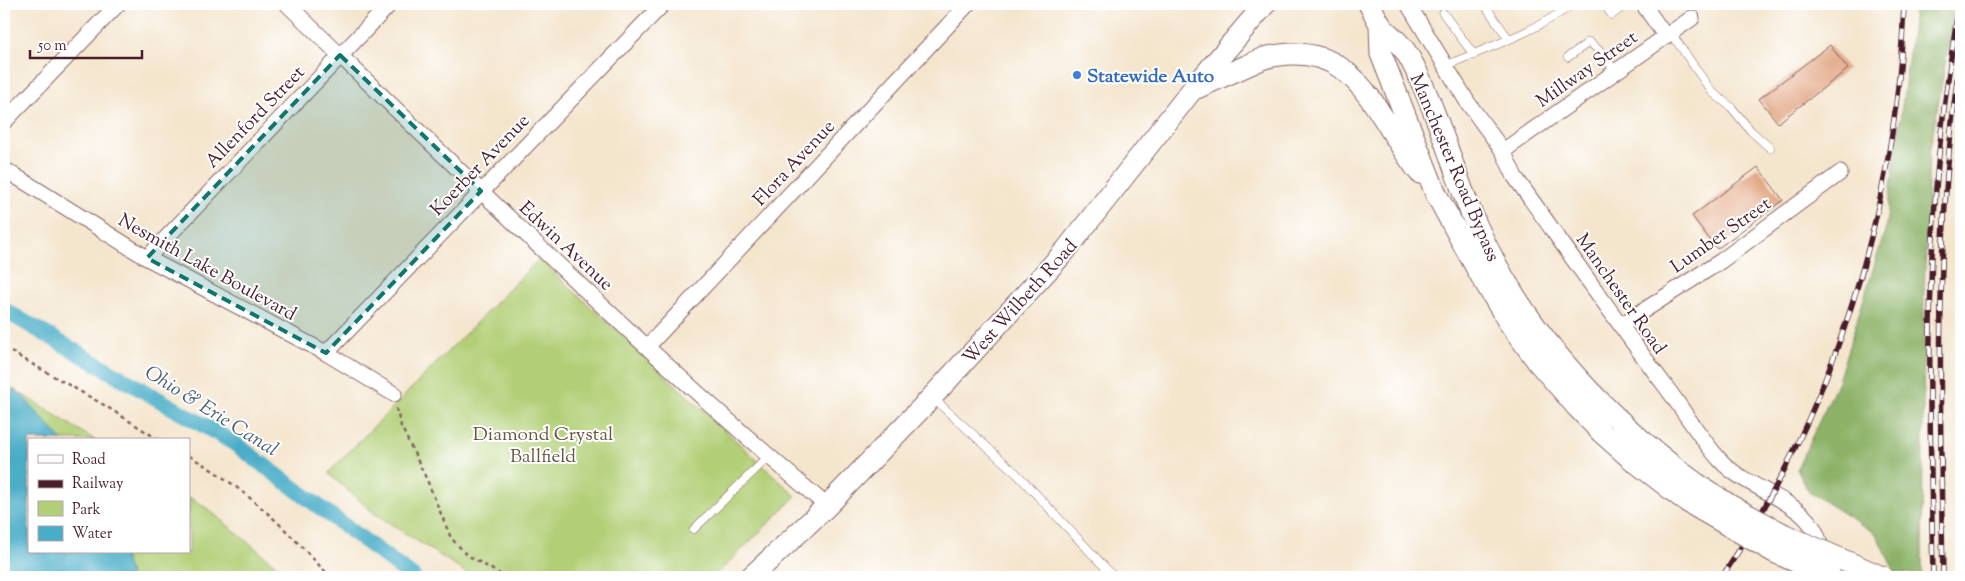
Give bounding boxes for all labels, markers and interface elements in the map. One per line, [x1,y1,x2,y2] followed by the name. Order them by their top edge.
[1531,25,1644,115] street label: Millway Street
[30,28,142,60] scale bar
[37,36,67,57] text: 50 m
[200,60,312,175] street label: Allenford Street
[1087,64,1215,91] place label: Statewide Auto
[1071,69,1083,81] marker: Statewide Auto
[1402,70,1506,266] street label: Manchester Road Bypass
[425,108,537,223] street label: Koerber Avenue
[748,114,842,213] street label: Flora Avenue
[1666,191,1778,281] street label: Lumber Street
[512,196,619,298] street label: Edwin Avenue
[113,208,301,329] street label: Nesmith Lake Boulevard
[1568,228,1672,361] street label: Manchester Road
[957,234,1085,371] street label: West Wilbeth Road
[138,359,283,465] water label: Ohio & Erie Canal
[473,422,613,471] park label: Diamond Crystal Ballfield
[28,438,190,554] legend
[72,450,106,471] text: Road
[72,474,124,495] text: Railway
[72,500,101,521] text: Park
[72,524,113,545] text: Water

